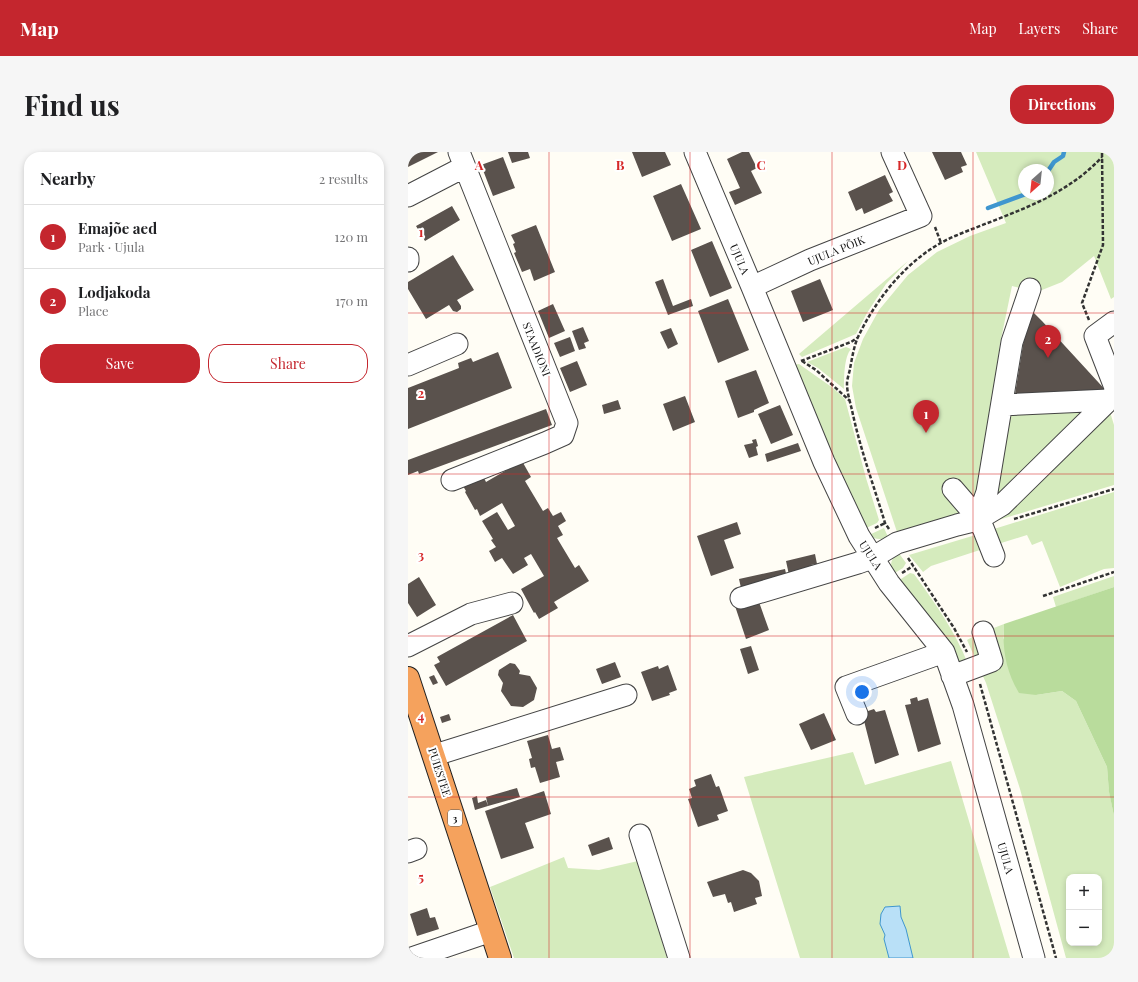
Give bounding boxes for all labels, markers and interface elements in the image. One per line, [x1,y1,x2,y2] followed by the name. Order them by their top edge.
[20,15,59,41] text: Map
[969,19,997,38] text: Map
[1019,19,1060,38] text: Layers
[1082,19,1118,38] text: Share
[1010,85,1114,124] button: Directions
[24,86,120,123] text: Find us
[474,156,484,173] text: A
[616,156,625,173] text: B
[756,156,766,173] text: C
[897,156,907,173] text: D
[1018,164,1054,200] north arrow
[40,167,95,189] text: Nearby
[319,170,368,187] text: 2 results
[78,218,157,238] text: Emajõe aed
[419,223,424,240] text: 1
[51,228,55,245] text: 1
[334,228,368,245] text: 120 m
[805,231,867,268] street label: UJULA PÕIK
[78,238,145,255] text: Park · Ujula
[727,241,753,277] street label: UJULA
[78,282,150,302] text: Lodjakoda
[50,292,56,309] text: 2
[335,292,368,309] text: 170 m
[78,302,109,319] text: Place
[519,320,555,378] street label: STAADIONI
[1035,325,1061,358] pin: 2
[40,344,200,383] button: Save
[208,344,368,383] button: Share
[418,384,425,401] text: 2
[913,400,939,433] pin: 1
[856,537,886,573] street label: UJULA
[418,546,424,563] text: 3
[852,682,872,702] your location
[418,707,425,724] text: 4
[425,746,455,799] street label: PUIESTEE
[448,810,462,826] road number: 3
[994,841,1018,876] street label: UJULA
[418,868,424,885] text: 5
[1066,874,1102,946] map controls
[1066,874,1102,910] button: +
[1066,910,1102,946] button: −

